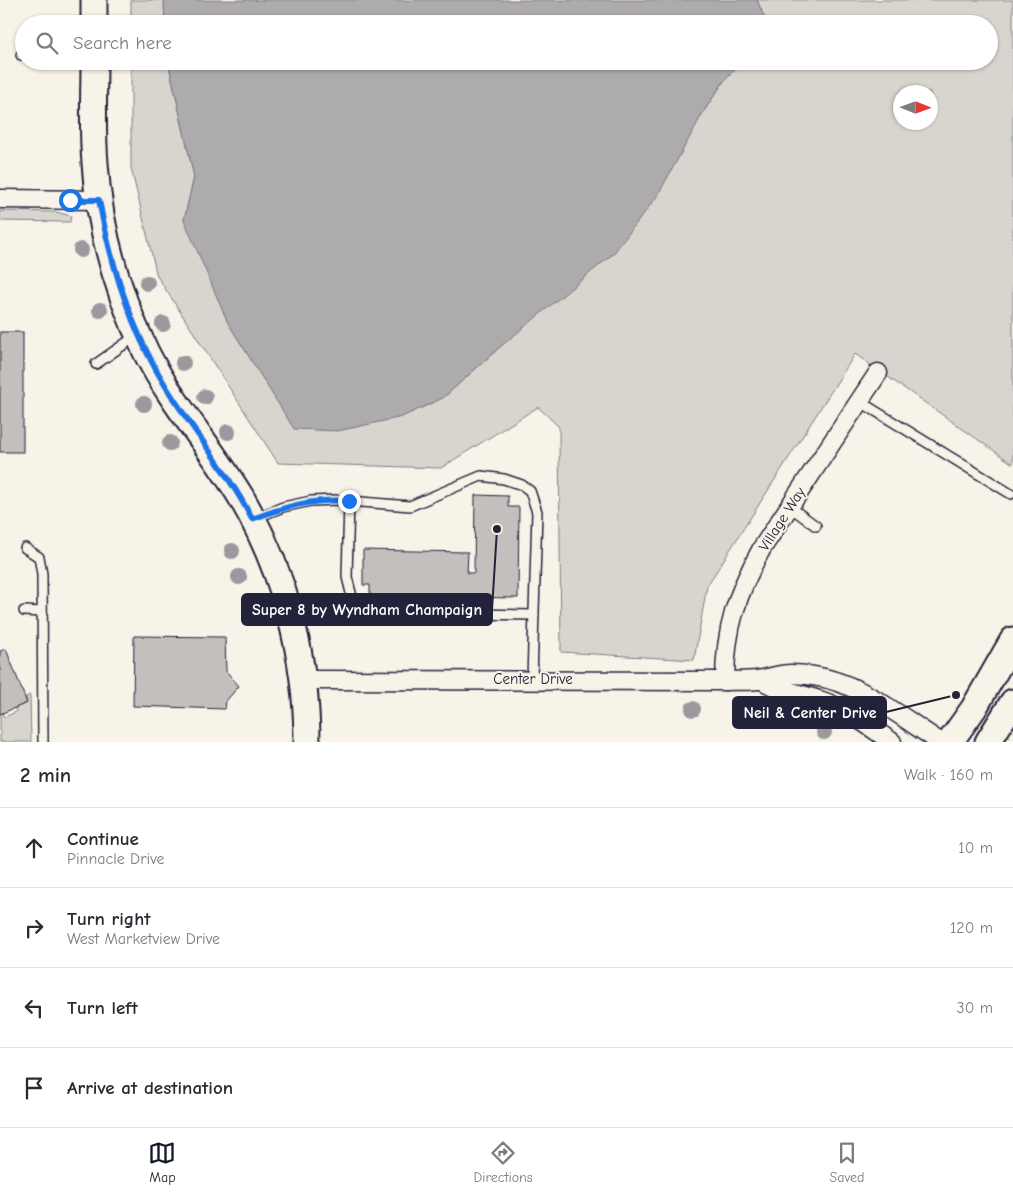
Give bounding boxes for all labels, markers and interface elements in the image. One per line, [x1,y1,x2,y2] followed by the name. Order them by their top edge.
[15,15,998,70] search box
[33,29,61,57] icon: search
[73,32,172,54] text: Search here
[893,85,938,130] north arrow
[59,189,82,212] route start
[755,483,809,554] street label: Village Way
[338,490,361,513] route end
[242,594,492,625] callout: Super 8 by Wyndham Champaign
[252,601,482,619] text: Super 8 by Wyndham Champaign
[493,670,573,688] street label: Center Drive
[733,697,886,728] callout: Neil & Center Drive
[743,704,877,722] text: Neil & Center Drive
[20,763,71,787] text: 2 min
[904,766,993,784] text: Walk · 160 m
[67,828,139,850] text: Continue
[20,834,48,862] icon: ahead
[958,839,993,857] text: 10 m
[67,850,165,868] text: Pinnacle Drive
[67,908,151,930] text: Turn right
[20,914,48,942] icon: right
[950,919,993,937] text: 120 m
[67,930,220,948] text: West Marketview Drive
[20,994,48,1022] icon: left
[67,997,138,1019] text: Turn left
[957,999,993,1017] text: 30 m
[20,1074,48,1102] icon: arrive
[67,1077,233,1099] text: Arrive at destination
[148,1139,176,1186] tab: Map
[473,1139,533,1186] tab: Directions
[830,1139,865,1186] tab: Saved

